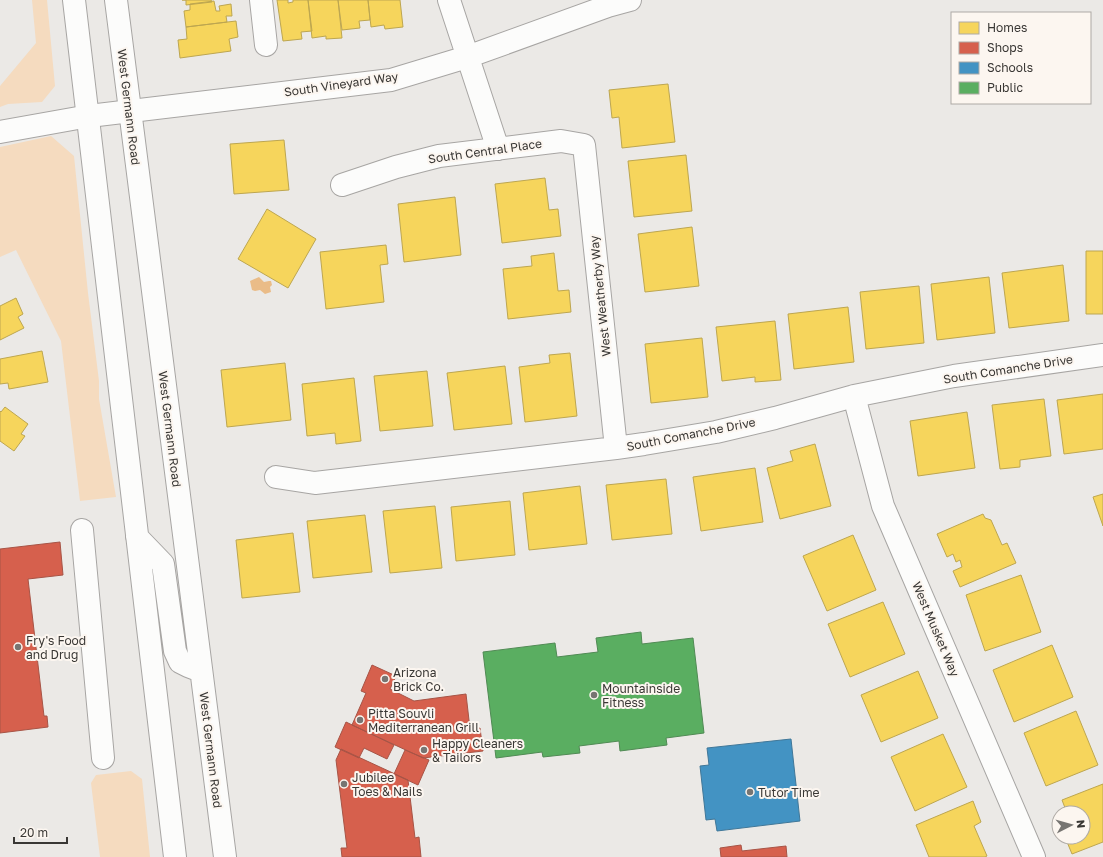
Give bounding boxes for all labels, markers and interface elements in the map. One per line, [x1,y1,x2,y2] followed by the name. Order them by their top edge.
[951,12,1091,104] legend
[987,20,1027,35] text: Homes
[987,40,1023,55] text: Shops
[114,48,144,166] street label: West Germann Road
[987,60,1033,75] text: Schools
[283,69,399,99] street label: South Vineyard Way
[987,80,1024,95] text: Public
[427,136,543,166] street label: South Central Place
[586,234,614,357] street label: West Weatherby Way
[942,351,1074,387] street label: South Comanche Drive
[155,370,185,488] street label: West Germann Road
[625,414,757,454] street label: South Comanche Drive
[909,579,963,679] street label: West Musket Way
[26,633,86,662] place label: Fry's Food and Drug
[13,642,23,652] marker: Fry's Food and Drug
[393,665,444,694] place label: Arizona Brick Co.
[380,674,390,684] marker: Arizona Brick Co.
[602,681,680,710] place label: Mountainside Fitness
[589,690,599,700] marker: Mountainside Fitness
[196,691,226,809] street label: West Germann Road
[368,706,479,735] place label: Pitta Souvli Mediterranean Grill
[355,715,365,725] marker: Pitta Souvli Mediterranean Grill
[432,736,523,765] place label: Happy Cleaners & Tailors
[419,745,429,755] marker: Happy Cleaners & Tailors
[352,770,422,799] place label: Jubilee Toes & Nails
[339,779,349,789] marker: Jubilee Toes & Nails
[758,785,820,800] place label: Tutor Time
[745,787,755,797] marker: Tutor Time
[1051,805,1091,845] north arrow
[14,819,67,845] scale bar
[1075,819,1088,829] text: N
[20,825,48,840] text: 20 m

